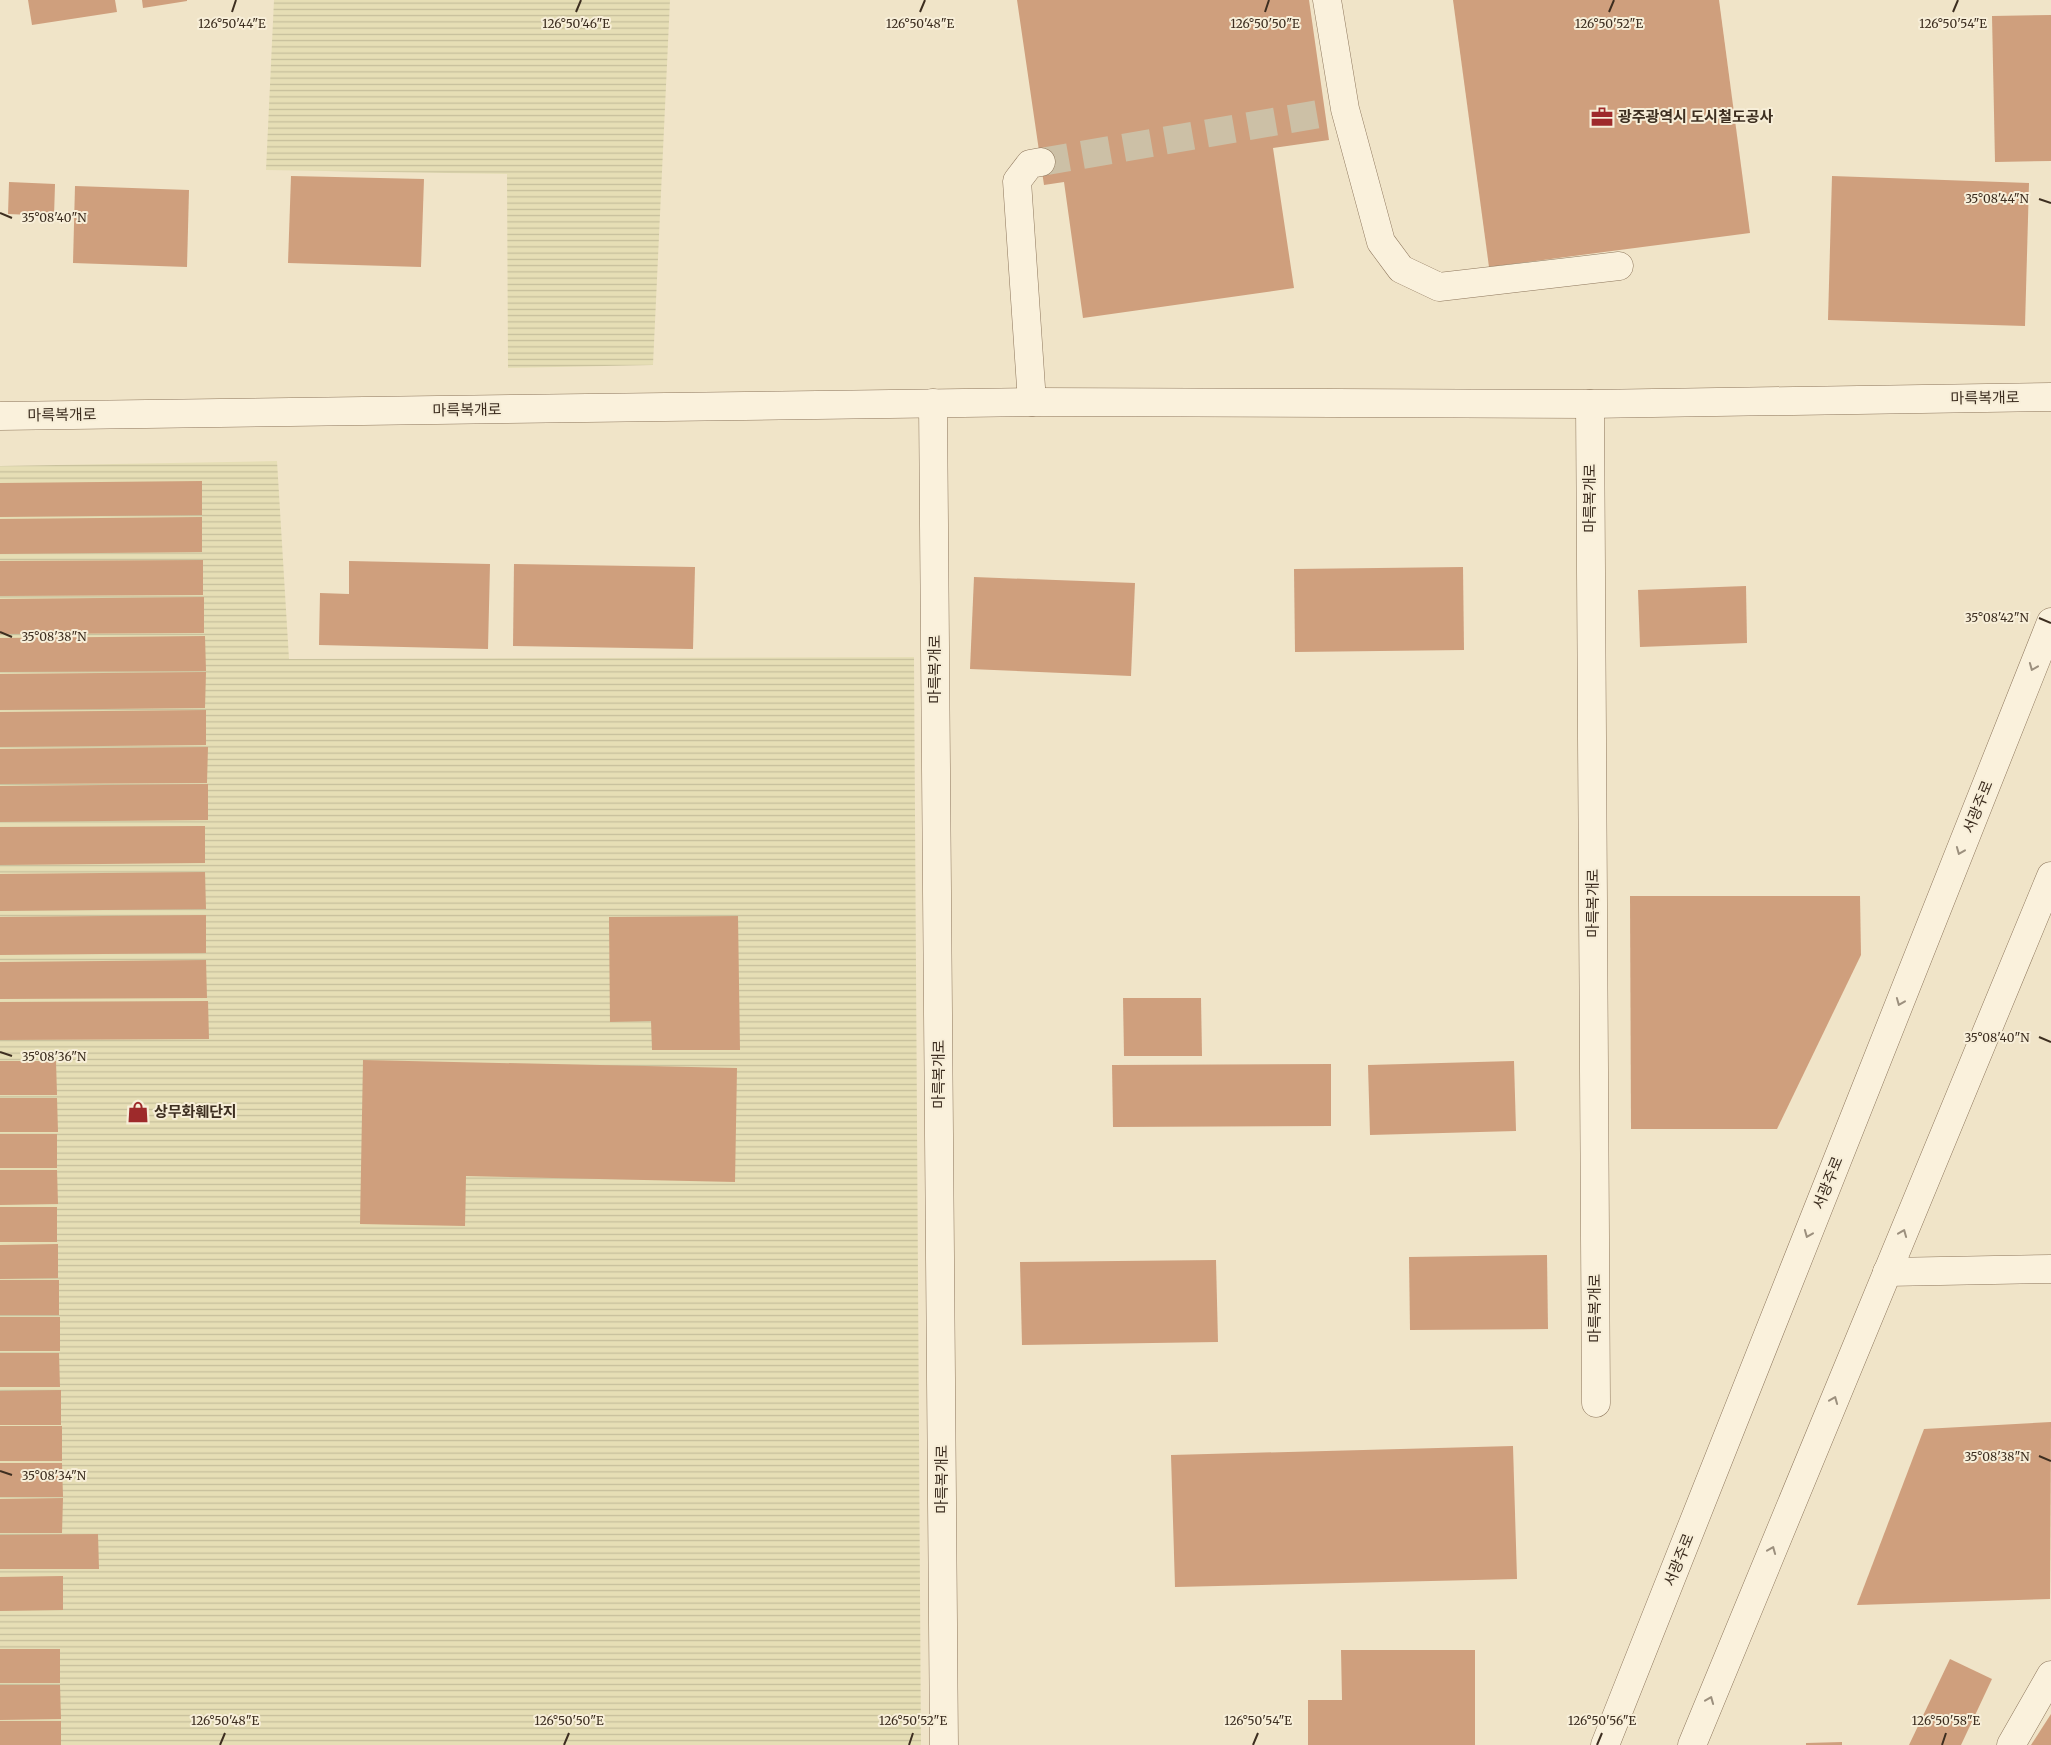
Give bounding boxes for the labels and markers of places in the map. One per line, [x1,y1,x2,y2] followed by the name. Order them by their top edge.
[1589,104,1615,130] office icon: 광주광역시 도시철도공사
[1618,107,1774,126] place label: 광주광역시 도시철도공사
[125,1099,151,1125] shop icon: 상무화훼단지
[154,1102,237,1121] place label: 상무화훼단지

